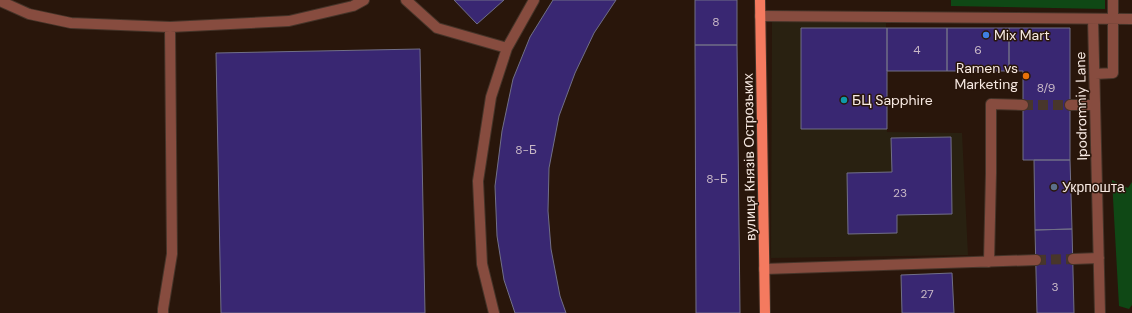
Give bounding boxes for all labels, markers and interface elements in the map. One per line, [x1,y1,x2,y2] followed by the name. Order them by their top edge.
[712,14,720,30] house number: 8
[994,26,1050,44] place label: Mix Mart
[981,30,991,40] marker: Mix Mart
[913,42,921,58] house number: 4
[974,42,982,58] house number: 6
[1071,51,1091,161] street label: Ipodromniy Lane
[954,59,1018,93] place label: Ramen vs Marketing
[1021,71,1031,81] marker: Ramen vs Marketing
[739,73,759,241] street label: вулиця Князів Острозьких
[1037,80,1055,96] house number: 8/9
[852,91,933,109] place label: БЦ Sapphire
[839,95,849,105] marker: БЦ Sapphire
[515,142,537,158] house number: 8-Б
[706,171,728,187] house number: 8-Б
[1062,178,1125,196] place label: Укрпошта
[1049,182,1059,192] marker: Укрпошта
[893,185,907,201] house number: 23
[1051,279,1059,295] house number: 3
[920,286,934,302] house number: 27

